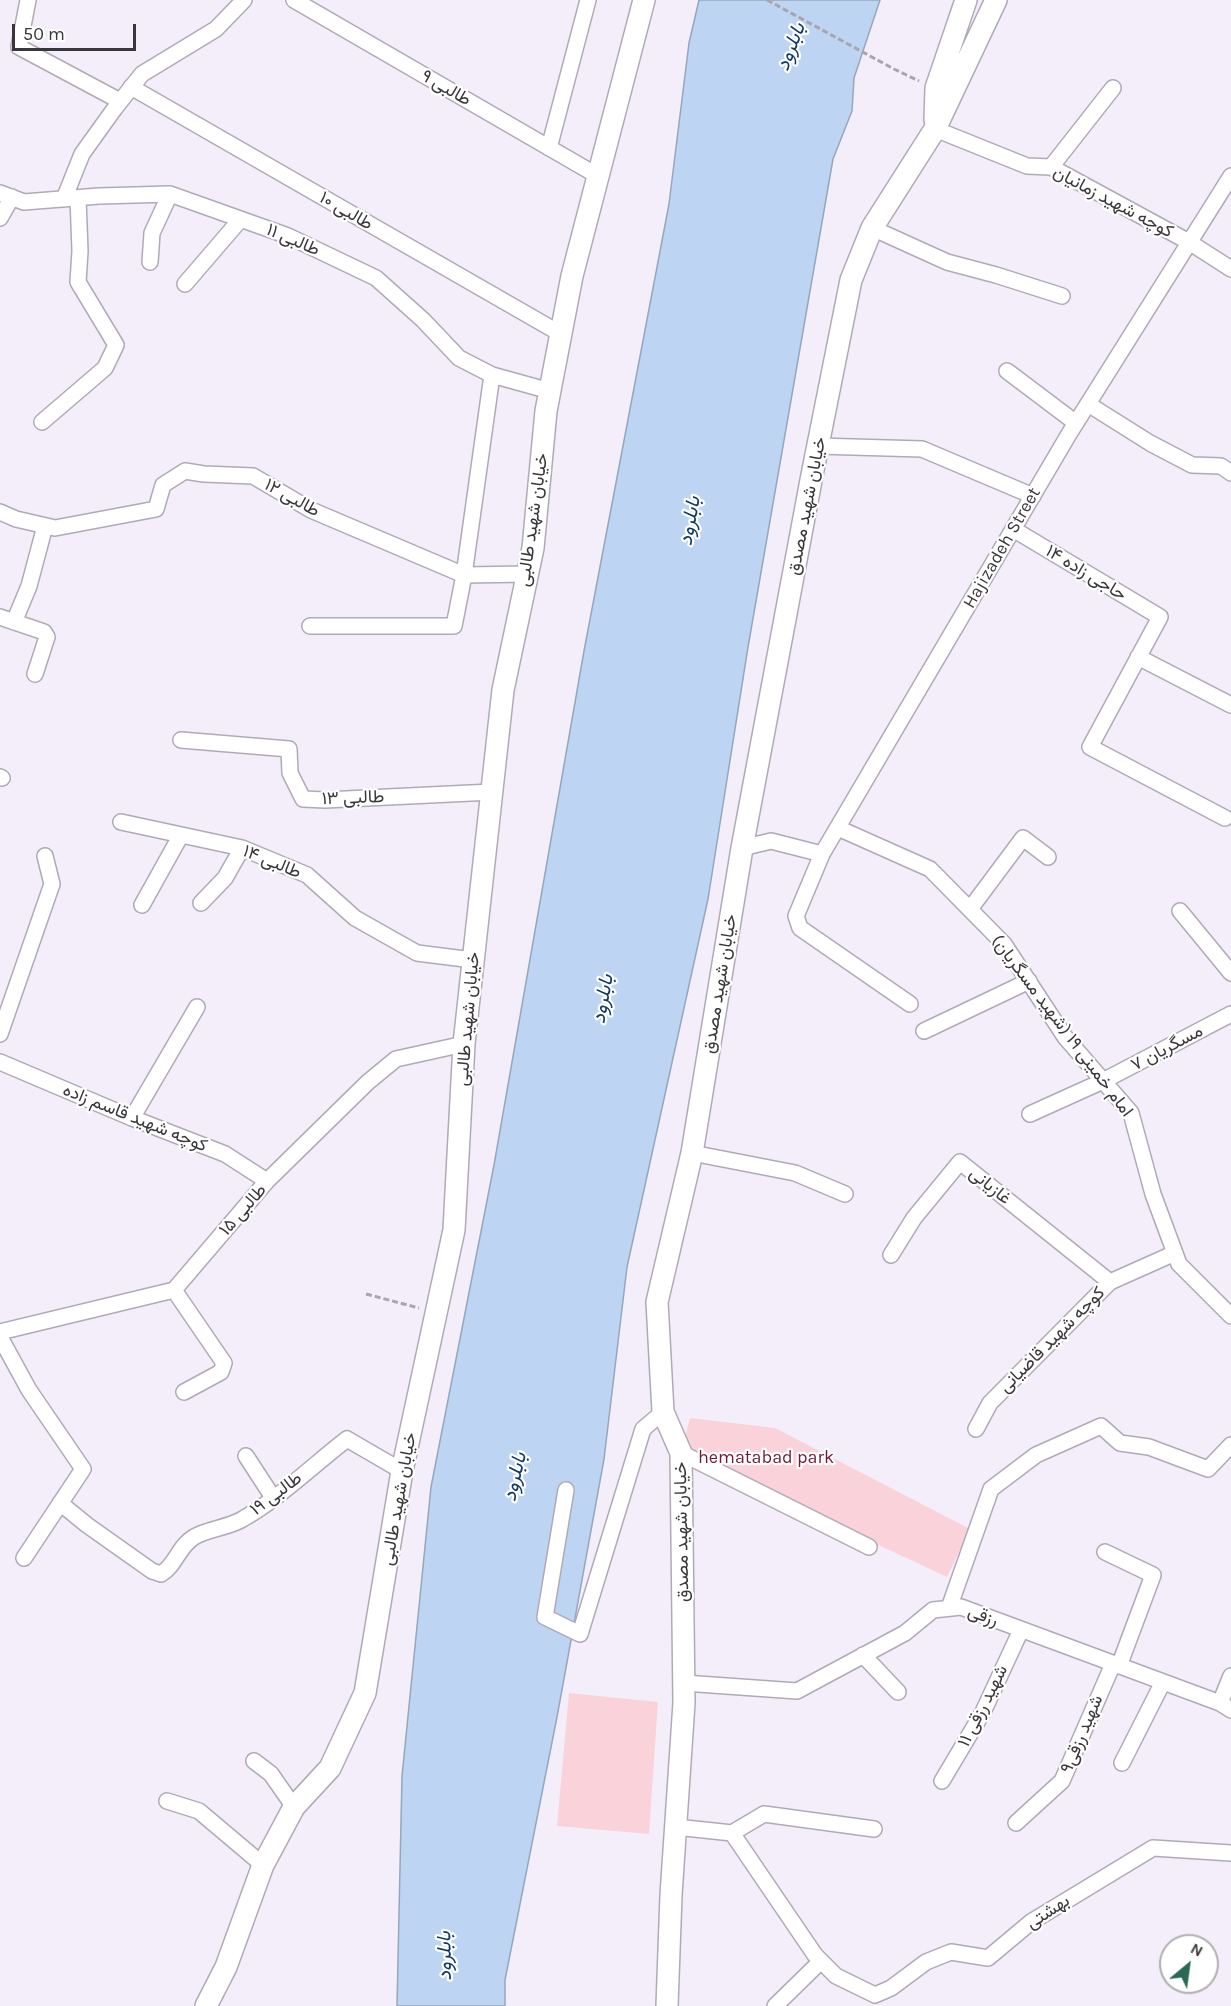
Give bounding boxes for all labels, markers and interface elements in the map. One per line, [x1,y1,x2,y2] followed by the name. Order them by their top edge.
[15,12,140,50] scale bar
[771,20,811,74] water label: بابلرود
[23,23,65,45] text: 50 m
[417,65,475,111] street label: طالبی ۹
[1049,161,1177,243] street label: کوچه شهید زمانیان
[315,187,377,235] street label: طالبی ۱۰
[263,219,323,261] street label: طالبی ۱۱
[783,435,831,577] street label: خیابان شهید مصدق
[513,452,553,588] street label: خیابان شهید طالبی
[260,474,324,522] street label: طالبی ۱۲
[959,484,1045,612] street label: Hajizadeh Street
[674,495,706,547] water label: بابلرود
[1042,540,1130,606] street label: حاجی زاده ۱۴
[321,786,385,810] street label: طالبی ۱۳
[240,841,304,883] street label: طالبی ۱۴
[698,913,742,1055] street label: خیابان شهید مصدق
[986,931,1138,1121] street label: امام خمینی ۱۹ (شهید مسگریان)
[451,951,485,1087] street label: خیابان شهید طالبی
[587,973,619,1025] water label: بابلرود
[1127,1020,1207,1076] street label: مسگریان ۷
[60,1079,210,1157] street label: کوچه شهید قاسم زاده
[965,1163,1015,1209] street label: غازیانی
[215,1180,271,1240] street label: طالبی ۱۵
[994,1282,1110,1398] street label: کوچه شهید قاضیانی
[377,1431,421,1567] street label: خیابان شهید طالبی
[698,1447,834,1469] park label: hematabad park
[498,1450,532,1504] water label: بابلرود
[670,1462,694,1602] street label: خیابان شهید مصدق
[246,1468,306,1520] street label: طالبی ۱۹
[965,1601,1001,1631] street label: رزقی
[953,1661,1013,1751] street label: شهید رزقی ۱۱
[1056,1692,1108,1776] street label: شهید رزقی۹
[1022,1890,1074,1934] street label: بهشتی
[433,1931,457,1981] water label: بابلرود
[1159,1934,1219,1994] north arrow
[1187,1938,1207,1961] text: N

